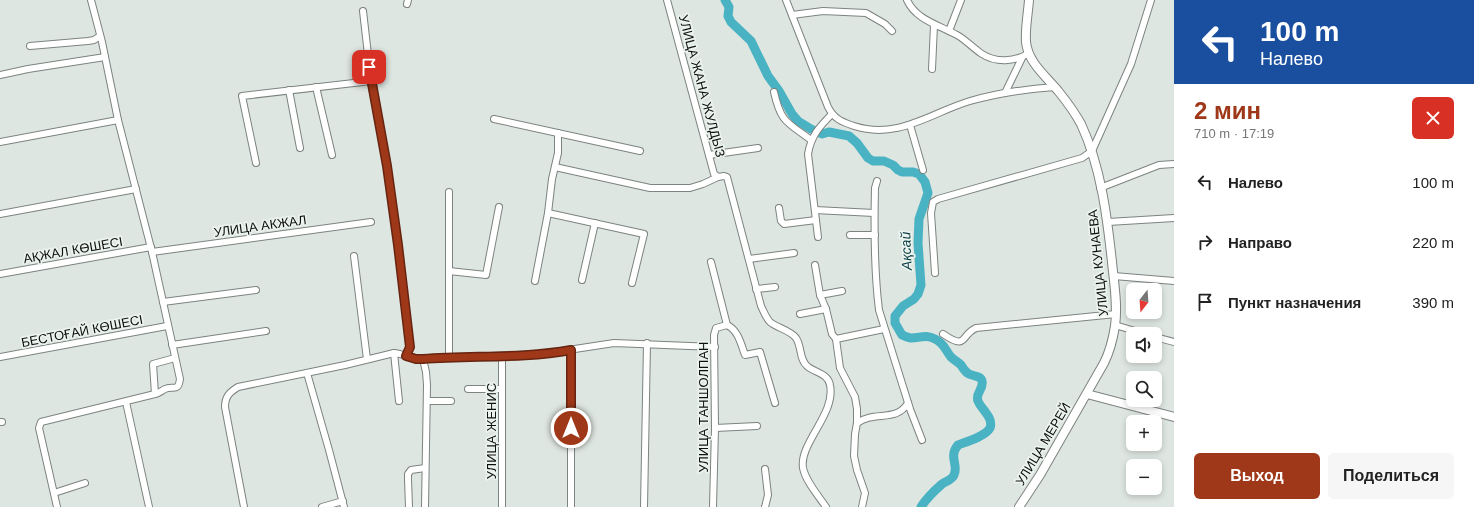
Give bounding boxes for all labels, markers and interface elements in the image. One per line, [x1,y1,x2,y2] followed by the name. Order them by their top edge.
[676,13,728,159] street label: УЛИЦА ЖАНА ЖУЛДЫЗ
[1194,16,1246,68] icon: left
[1260,16,1339,47] text: 100 m
[1260,49,1323,69] text: Налево
[352,50,386,84] pin
[358,56,380,78] icon: arrive
[1194,97,1261,124] text: 2 мин
[1412,97,1454,139] button: close
[1194,126,1274,141] text: 710 m · 17:19
[1194,171,1216,193] icon: left
[1228,174,1283,191] text: Налево
[1412,174,1454,191] text: 100 m
[1085,209,1111,317] street label: УЛИЦА КУНАЕВА
[213,212,307,240] street label: УЛИЦА АКЖАЛ
[897,231,915,272] water label: Ақсай
[1194,231,1216,253] icon: right
[22,234,124,266] street label: АҚЖАЛ КӨШЕСІ
[1228,234,1292,251] text: Направо
[1412,234,1454,251] text: 220 m
[1126,283,1162,319] north arrow
[1126,283,1162,495] map controls
[1194,291,1216,313] icon: arrive
[1228,294,1361,311] text: Пункт назначения
[1412,294,1454,311] text: 390 m
[20,312,144,350] street label: БЕСТОҒАЙ КӨШЕСІ
[1126,327,1162,363] button: sound
[696,342,711,472] street label: УЛИЦА ТАНШОЛПАН
[1126,371,1162,407] button: search
[484,383,499,479] street label: УЛИЦА ЖЕНИС
[1012,400,1074,488] street label: УЛИЦА МЕРЕЙ
[550,407,592,449] position arrow
[1126,415,1162,451] button: +
[1194,453,1320,499] button: Выход
[1328,453,1454,499] button: Поделиться
[1126,459,1162,495] button: −

